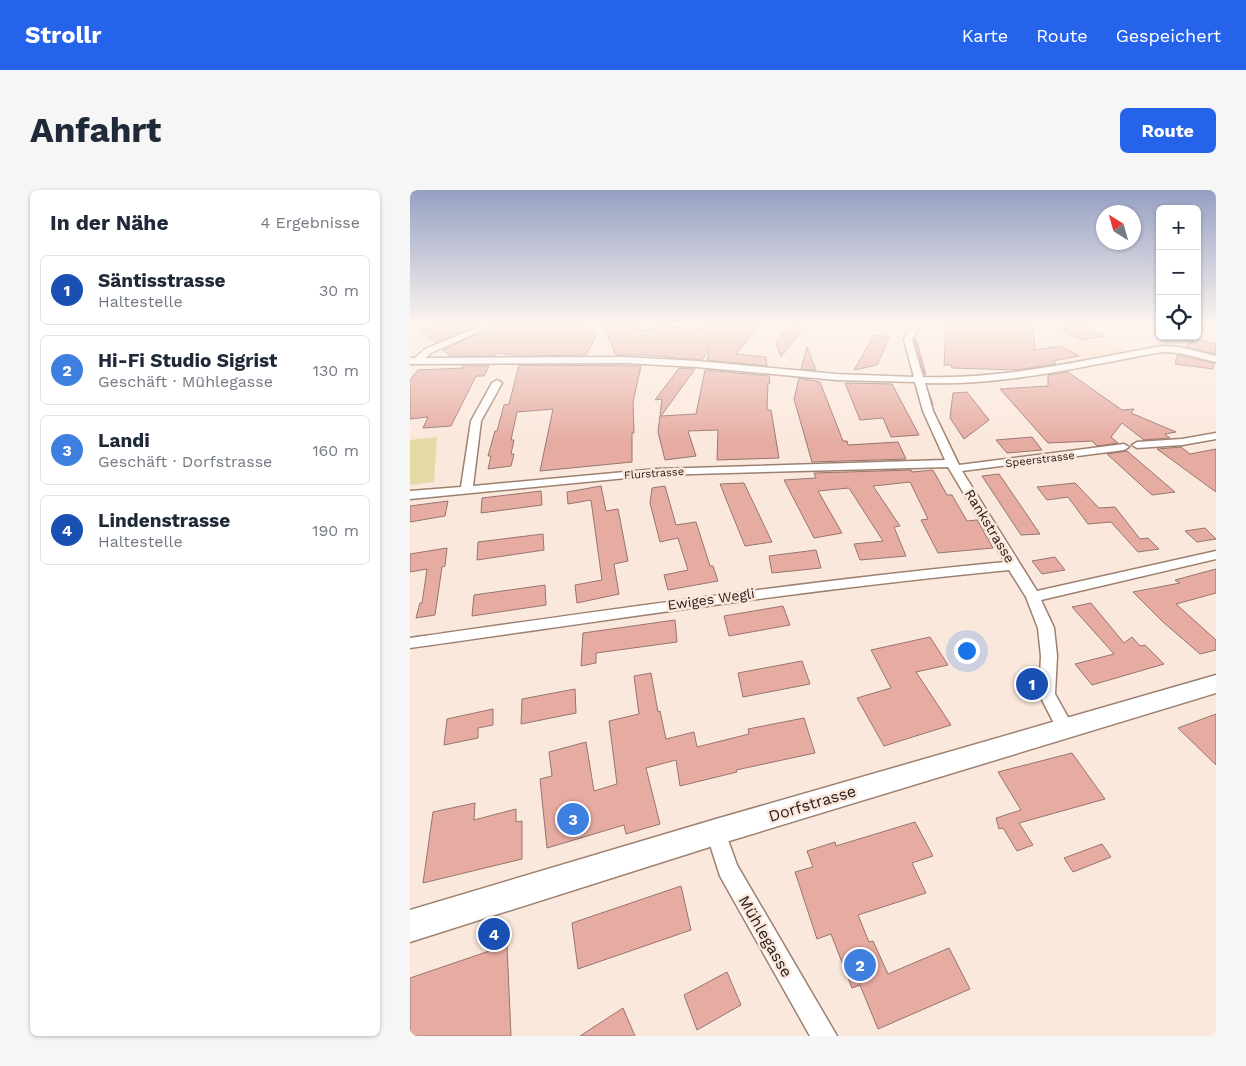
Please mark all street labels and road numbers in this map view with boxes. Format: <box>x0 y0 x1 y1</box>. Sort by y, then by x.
street label: Speerstrasse <box>1005 449 1075 470</box>
street label: Flurstrasse <box>624 465 684 482</box>
street label: Rankstrasse <box>962 486 1018 566</box>
street label: Ewiges Wegli <box>666 585 756 613</box>
street label: Dorfstrasse <box>766 781 858 826</box>
street label: Mühlegasse <box>735 892 797 980</box>

